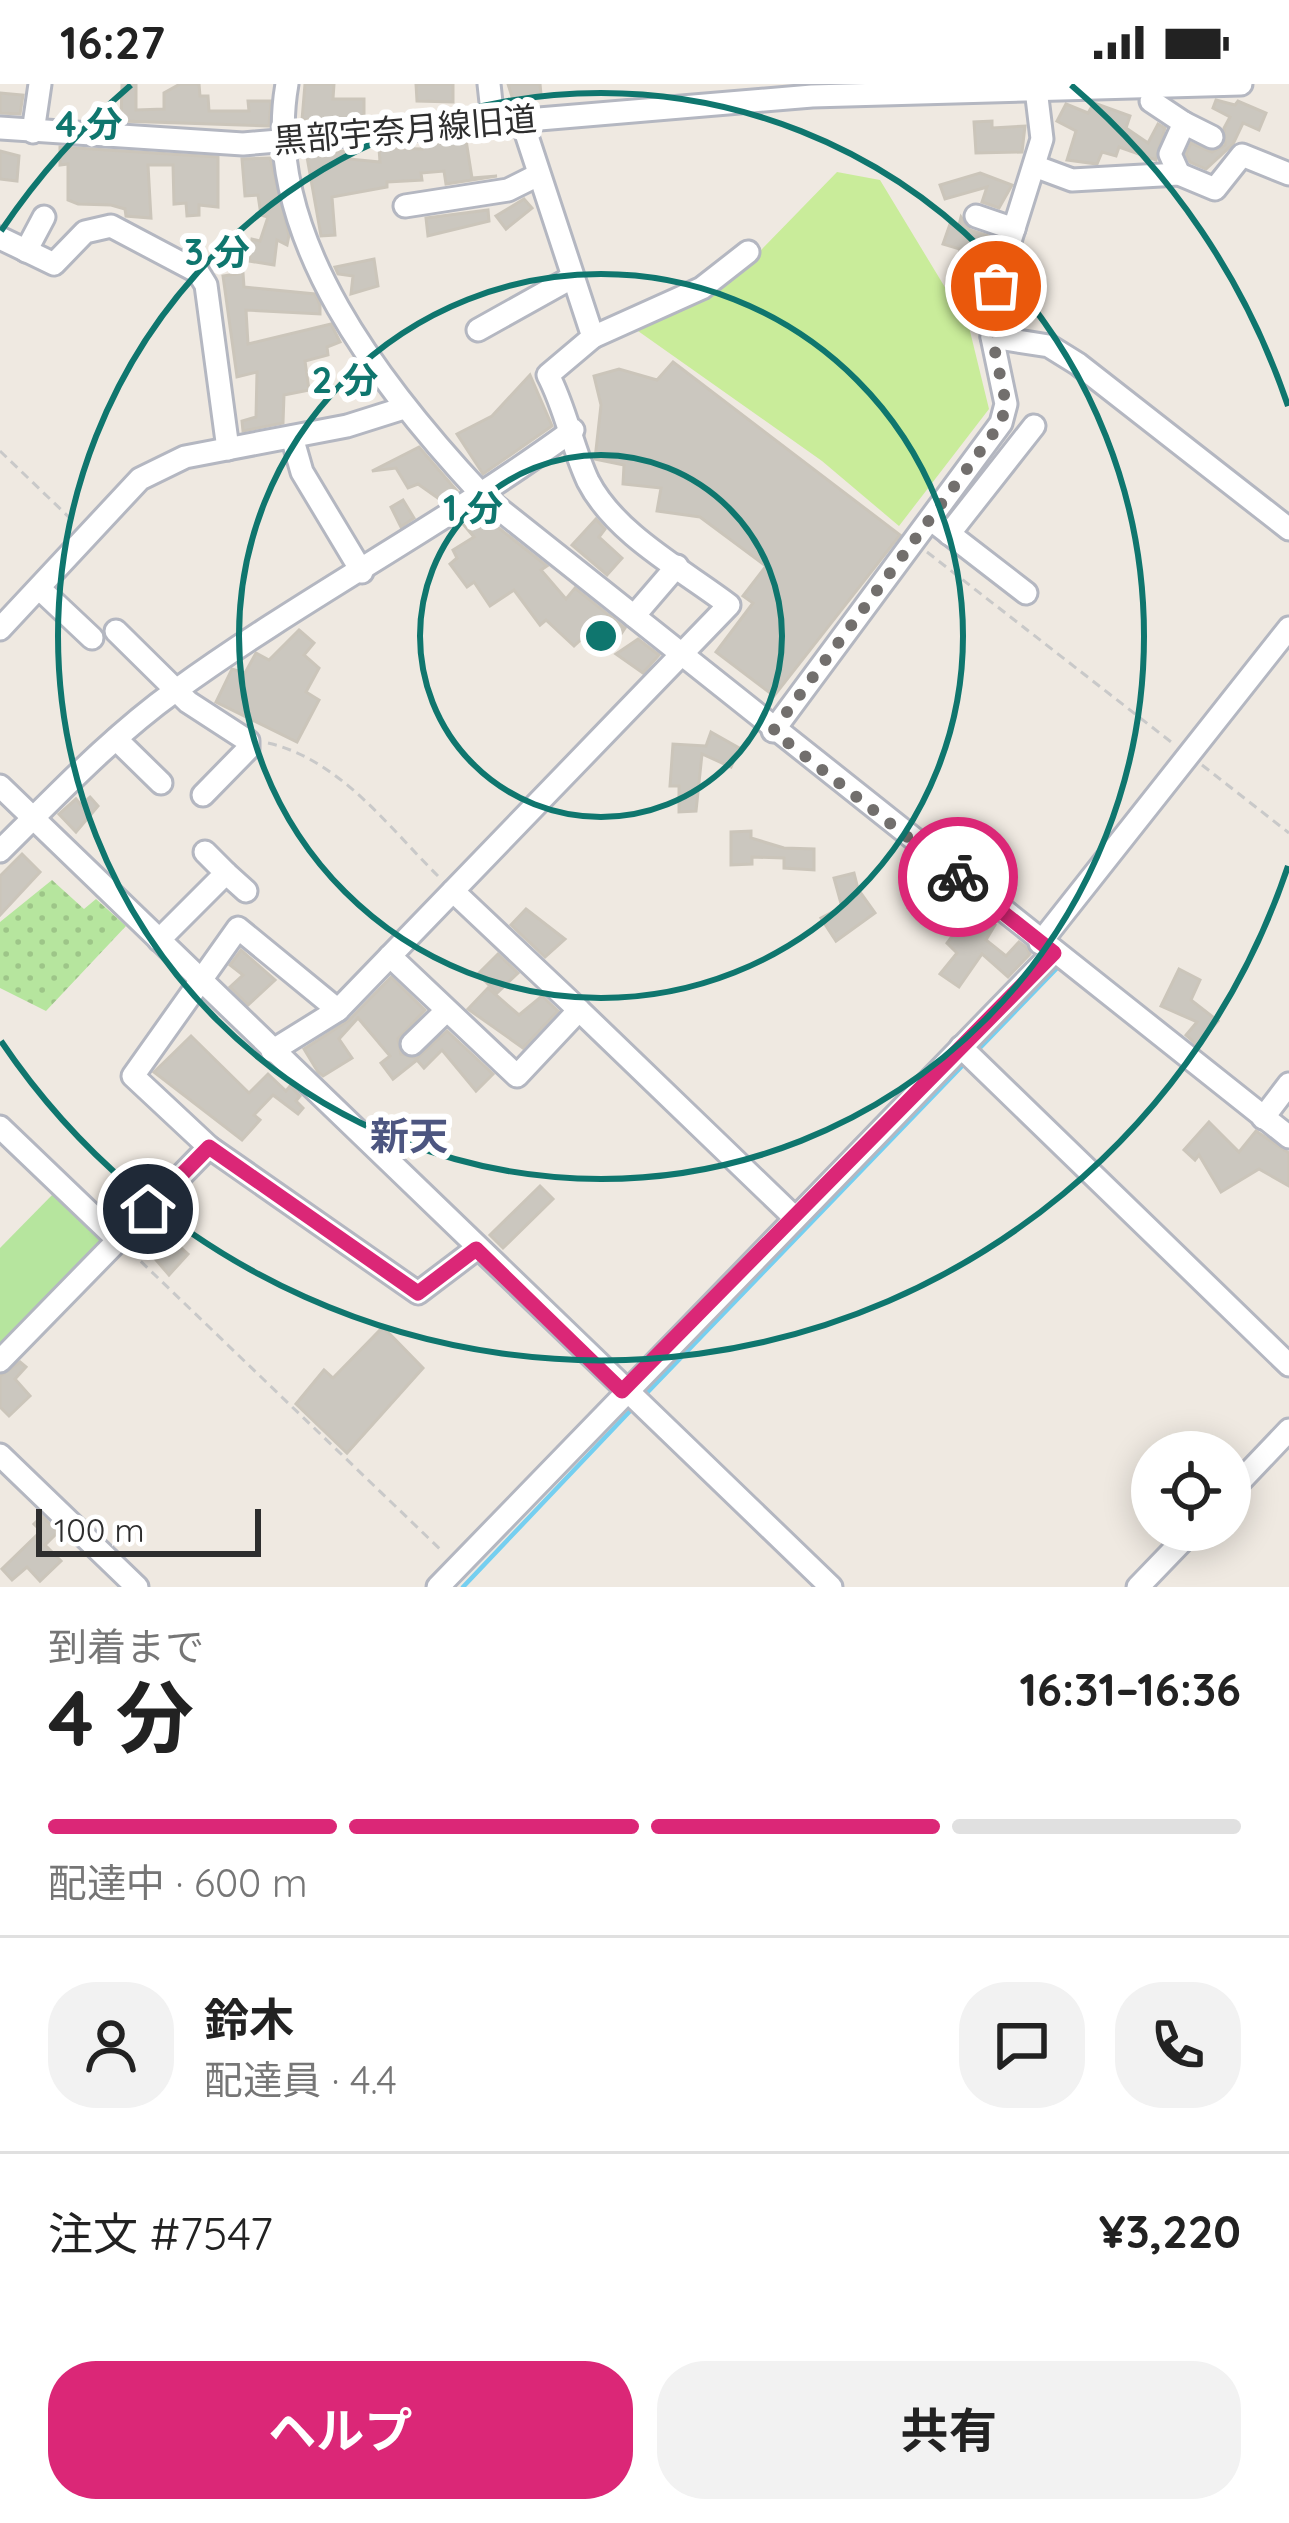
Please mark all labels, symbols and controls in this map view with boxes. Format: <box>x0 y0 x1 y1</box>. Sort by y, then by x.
text: 16:27 <box>60 14 165 70</box>
street label: 黒部宇奈月線旧道 <box>272 97 538 161</box>
text: 4 分 <box>55 101 123 146</box>
text: 3 分 <box>184 229 250 274</box>
pin <box>945 235 1047 337</box>
icon: bag <box>963 253 1029 319</box>
text: 2 分 <box>312 357 378 402</box>
text: 1 分 <box>443 485 503 530</box>
centre of rings <box>580 615 622 657</box>
courier <box>898 817 1018 937</box>
icon: bike <box>925 844 991 910</box>
district label: 新天 <box>370 1111 448 1160</box>
pin <box>97 1158 199 1260</box>
icon: home <box>115 1176 181 1242</box>
map controls <box>1131 1431 1251 1551</box>
button: locate <box>1131 1431 1251 1551</box>
scale bar <box>36 1503 261 1556</box>
text: 100 m <box>54 1509 145 1550</box>
text: 到着まで <box>48 1622 204 1671</box>
text: 16:31–16:36 <box>1020 1661 1241 1717</box>
text: 4 分 <box>48 1668 194 1766</box>
text: 配達中 · 600 m <box>48 1858 308 1907</box>
button: person <box>48 1982 174 2108</box>
button: chat <box>959 1982 1085 2108</box>
button: phone <box>1115 1982 1241 2108</box>
text: 鈴木 <box>204 1991 294 2047</box>
text: 配達員 · 4.4 <box>204 2055 397 2104</box>
text: ¥3,220 <box>1099 2203 1241 2259</box>
text: 注文 #7547 <box>48 2205 273 2261</box>
button: ヘルプ <box>48 2361 633 2499</box>
button: 共有 <box>657 2361 1241 2499</box>

